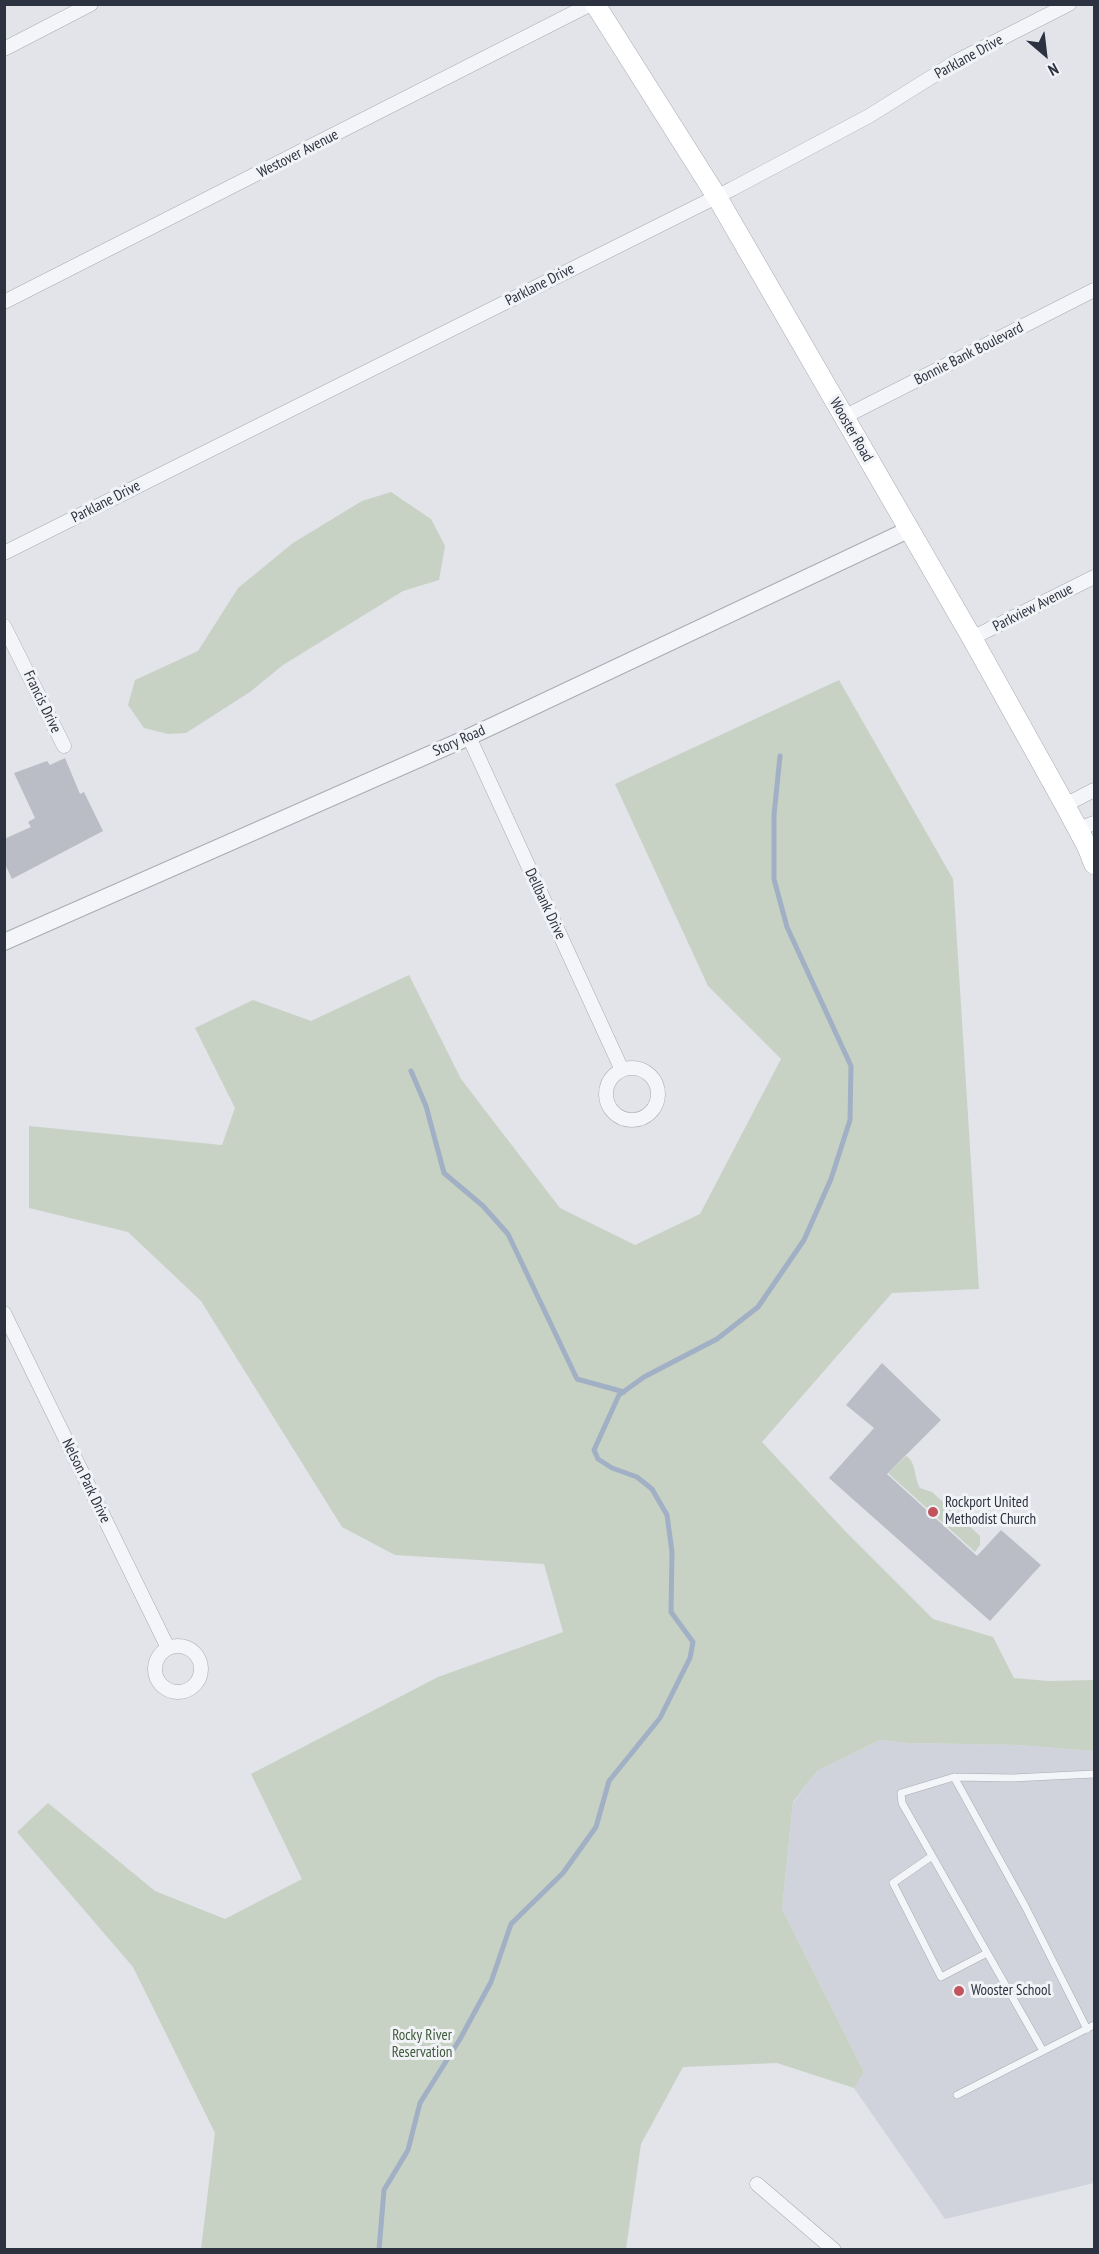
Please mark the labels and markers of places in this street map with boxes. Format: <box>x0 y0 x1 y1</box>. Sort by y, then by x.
place label: Rockport United Methodist Church <box>945 1494 1036 1529</box>
marker: Rockport United Methodist Church <box>926 1505 940 1519</box>
place label: Wooster School <box>971 1982 1051 2000</box>
marker: Wooster School <box>952 1984 966 1998</box>

